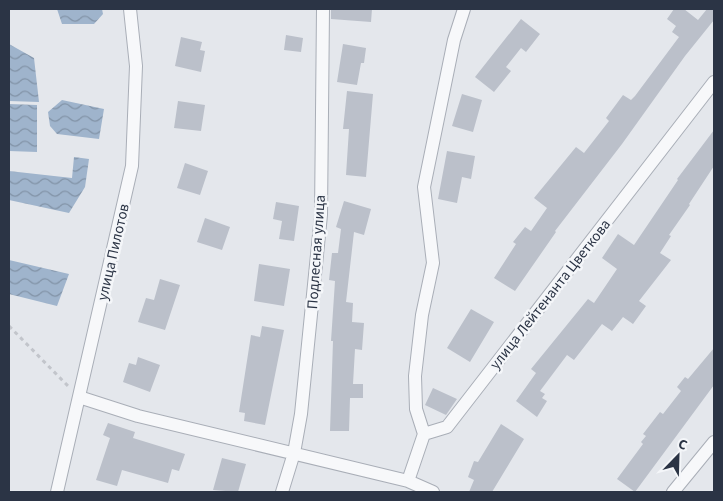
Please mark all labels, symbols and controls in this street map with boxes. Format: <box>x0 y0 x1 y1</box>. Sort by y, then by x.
street label: Подлесная улица <box>302 194 331 310</box>
street label: улица Пилотов <box>92 201 135 303</box>
street label: улица Лейтенанта Цветкова <box>485 215 616 374</box>
north arrow <box>653 431 703 481</box>
text: С <box>675 434 690 456</box>

